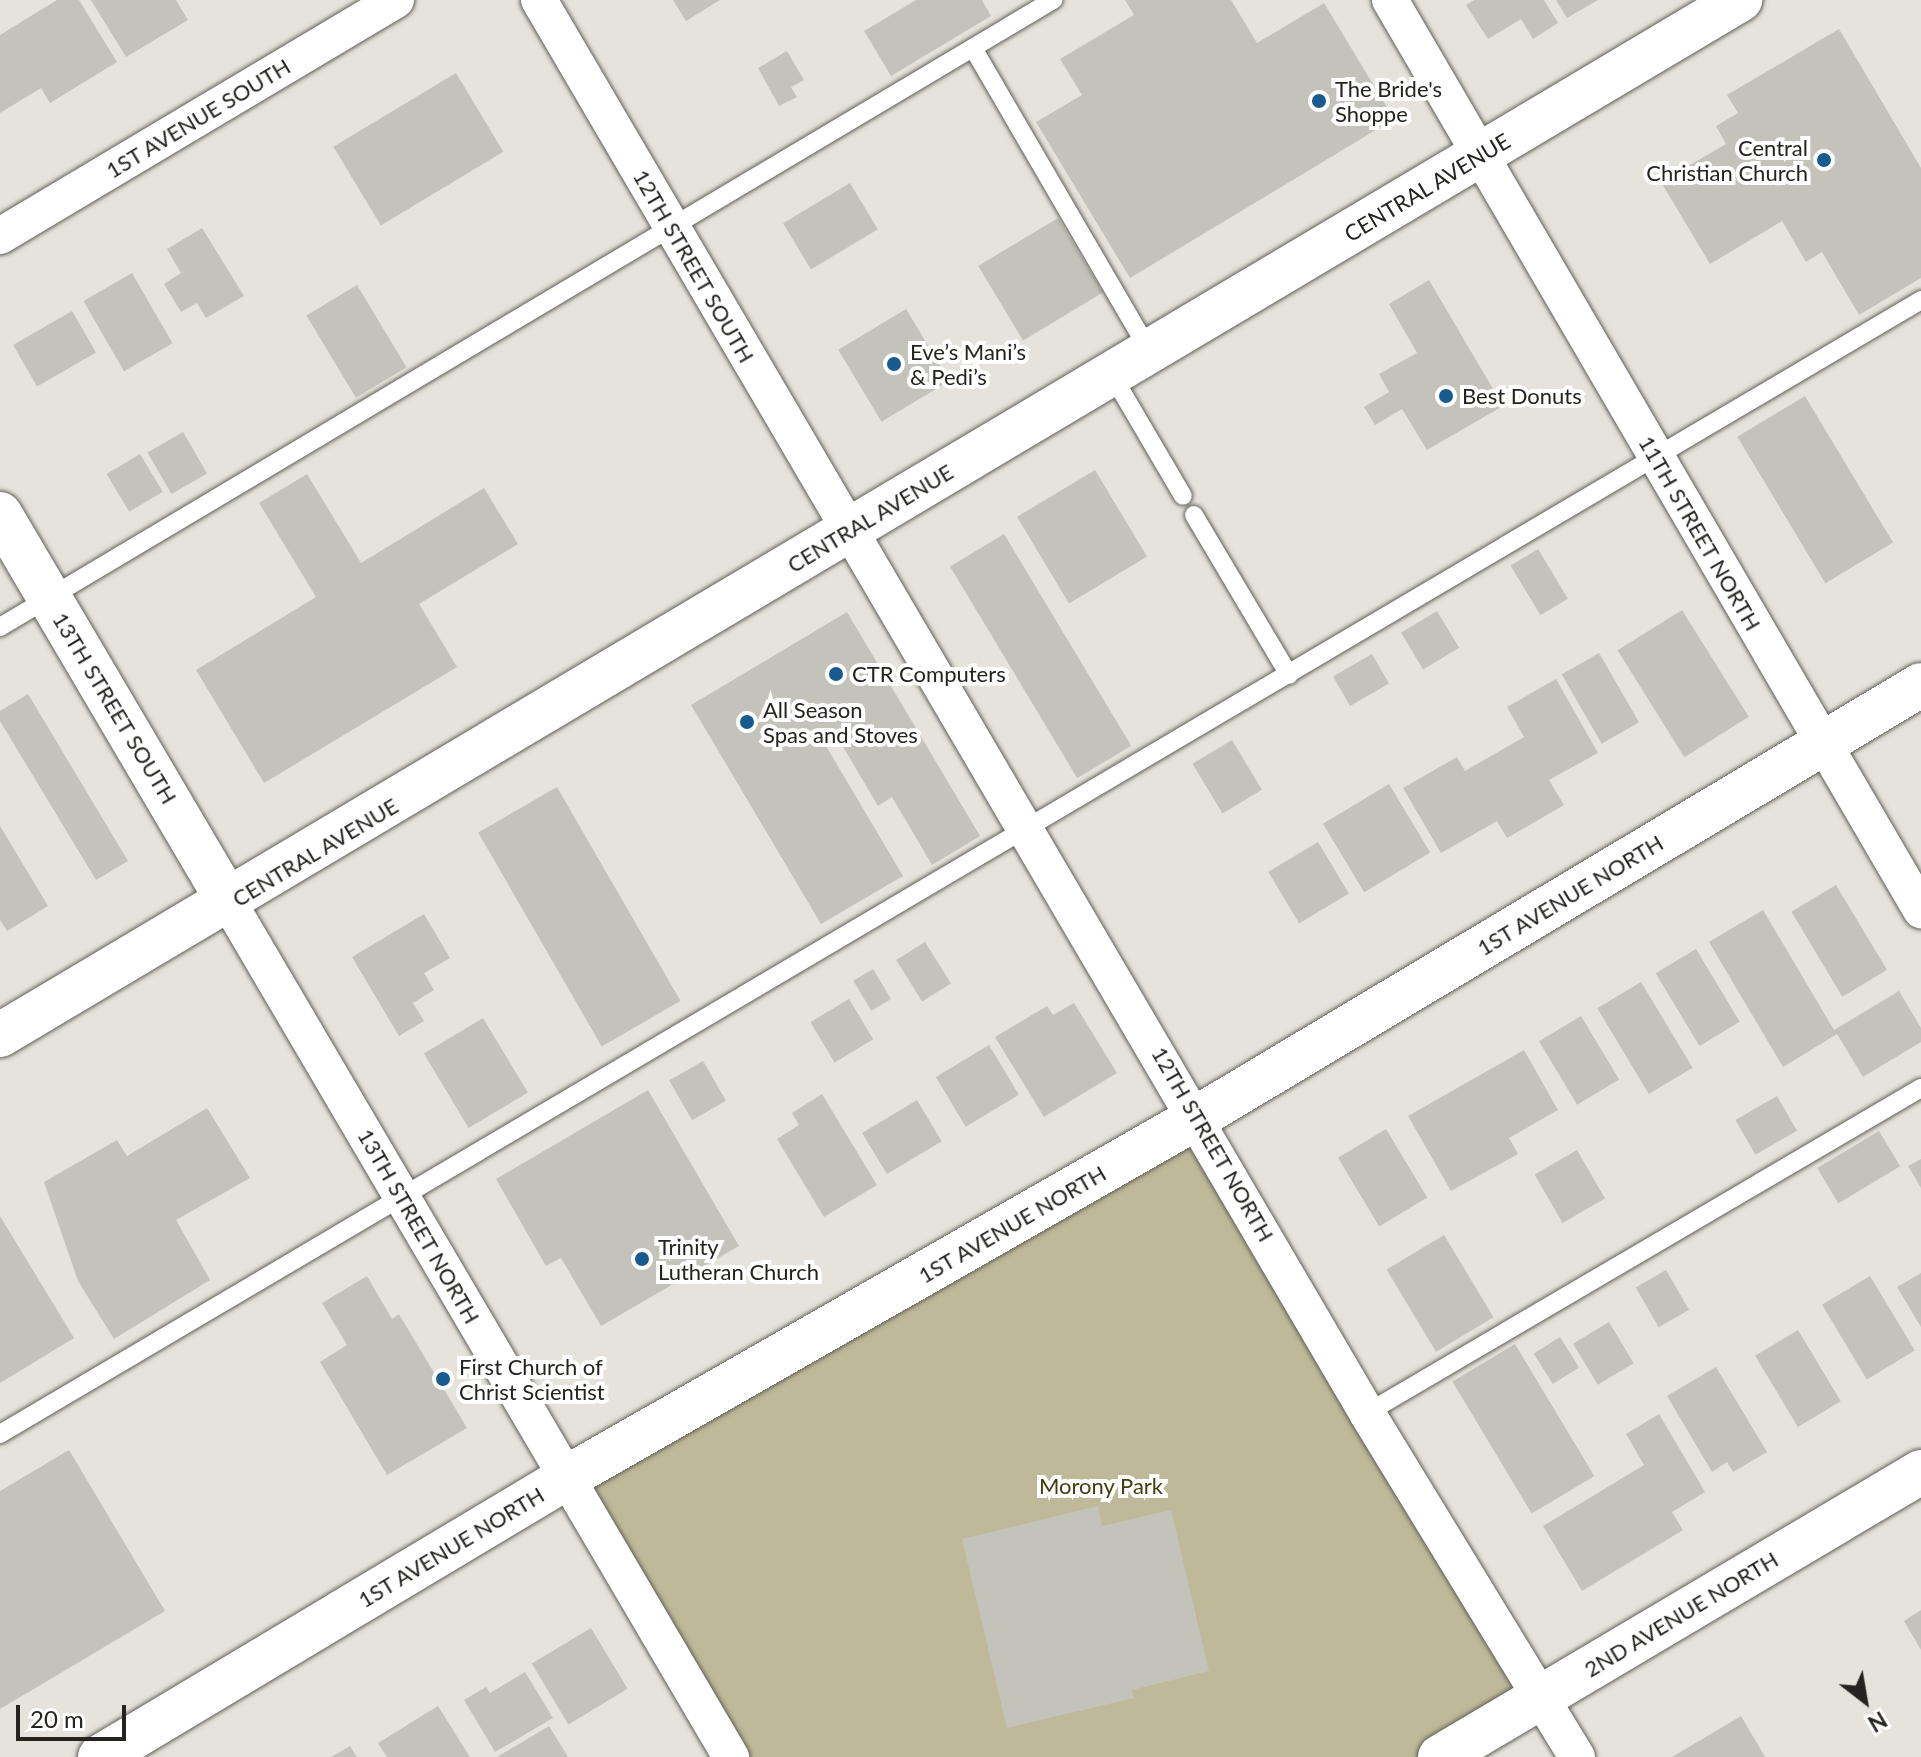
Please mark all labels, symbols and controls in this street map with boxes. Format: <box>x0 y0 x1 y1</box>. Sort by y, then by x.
street label: 1ST AVENUE SOUTH <box>101 52 295 184</box>
place label: The Bride's Shoppe <box>1335 75 1442 126</box>
marker: The Bride's Shoppe <box>1310 92 1328 110</box>
street label: CENTRAL AVENUE <box>1339 127 1515 247</box>
place label: Central Christian Church <box>1646 134 1808 186</box>
marker: Central Christian Church <box>1815 151 1833 169</box>
street label: 12TH STREET SOUTH <box>628 164 760 368</box>
place label: Eve’s Mani’s & Pedi’s <box>910 338 1026 390</box>
marker: Eve’s Mani’s & Pedi’s <box>885 355 903 373</box>
place label: Best Donuts <box>1462 383 1582 409</box>
marker: Best Donuts <box>1437 387 1455 405</box>
street label: 11TH STREET NORTH <box>1633 431 1767 635</box>
street label: CENTRAL AVENUE <box>782 458 958 578</box>
street label: 13TH STREET SOUTH <box>47 607 183 809</box>
place label: CTR Computers <box>852 661 1006 687</box>
marker: CTR Computers <box>827 665 845 683</box>
place label: All Season Spas and Stoves <box>763 696 918 748</box>
marker: All Season Spas and Stoves <box>738 713 756 731</box>
street label: CENTRAL AVENUE <box>227 792 403 912</box>
street label: 1ST AVENUE NORTH <box>1472 829 1668 961</box>
street label: 12TH STREET NORTH <box>1146 1042 1280 1246</box>
street label: 13TH STREET NORTH <box>352 1124 486 1328</box>
street label: 1ST AVENUE NORTH <box>913 1159 1111 1289</box>
place label: Trinity Lutheran Church <box>658 1233 819 1284</box>
marker: Trinity Lutheran Church <box>633 1250 651 1268</box>
place label: First Church of Christ Scientist <box>459 1353 605 1404</box>
marker: First Church of Christ Scientist <box>434 1370 452 1388</box>
park label: Morony Park <box>1039 1473 1163 1499</box>
street label: 1ST AVENUE NORTH <box>353 1481 549 1613</box>
street label: 2ND AVENUE NORTH <box>1579 1546 1783 1682</box>
north arrow <box>1825 1661 1905 1741</box>
scale bar <box>20 1689 130 1739</box>
text: 20 m <box>30 1704 84 1733</box>
text: N <box>1863 1706 1892 1738</box>

